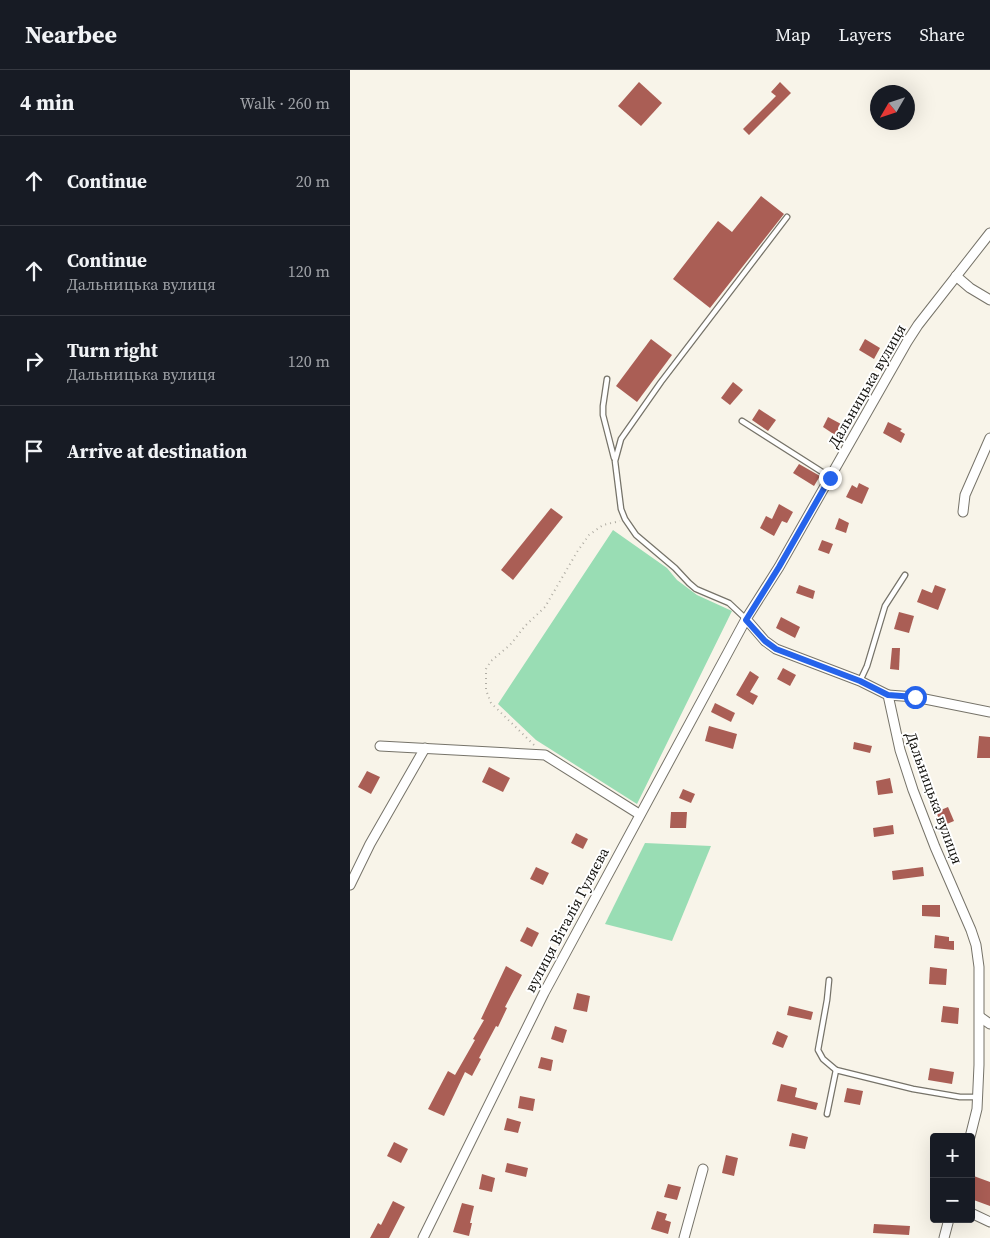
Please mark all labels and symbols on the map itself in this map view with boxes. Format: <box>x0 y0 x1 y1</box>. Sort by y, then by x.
north arrow <box>870 85 915 130</box>
street label: Дальницька вулиця <box>823 320 911 451</box>
route end <box>819 467 842 490</box>
route start <box>904 686 927 709</box>
street label: Дальницька вулиця <box>901 729 968 867</box>
street label: вулиця Віталія Гуляєва <box>519 843 614 996</box>

